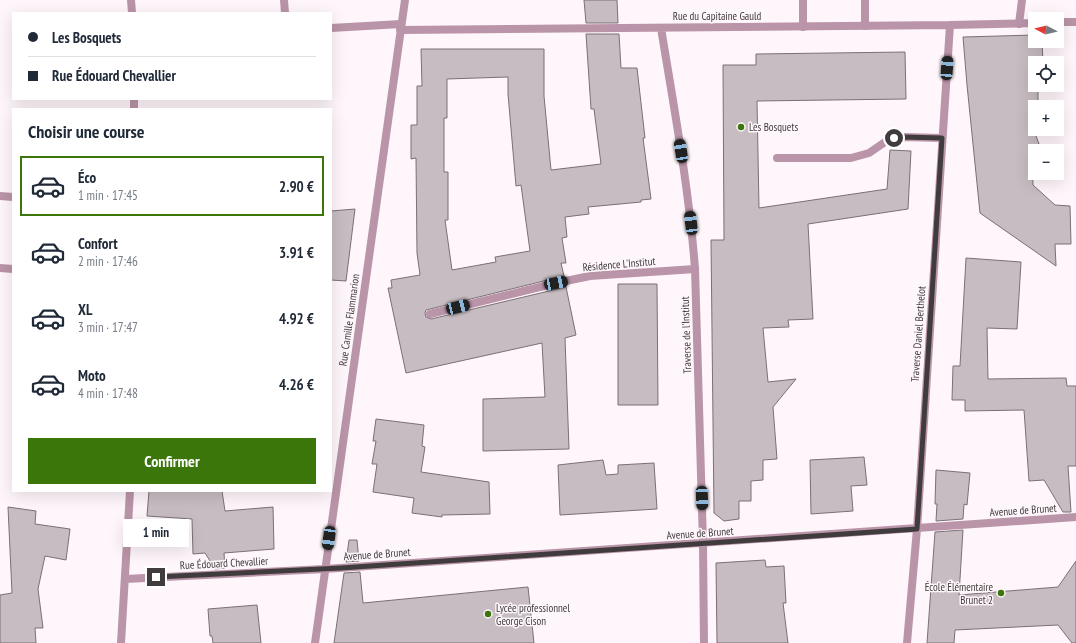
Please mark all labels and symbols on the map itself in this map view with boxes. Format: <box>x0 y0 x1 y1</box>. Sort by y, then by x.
street label: Rue du Capitaine Gauld <box>673 9 762 23</box>
north arrow <box>1028 12 1064 48</box>
car <box>940 56 954 80</box>
place label: Les Bosquets <box>749 120 798 134</box>
marker: Les Bosquets <box>736 122 746 132</box>
route start <box>885 129 903 147</box>
car <box>673 138 689 164</box>
car <box>684 210 698 236</box>
street label: Résidence L'Institut <box>582 254 656 274</box>
street label: Rue Camille Flammarion <box>336 273 362 367</box>
car <box>543 275 569 291</box>
street label: Traverse Daniel Berthelot <box>908 285 928 383</box>
street label: Traverse de l'Institut <box>678 296 694 374</box>
car <box>445 298 471 316</box>
car <box>696 486 708 510</box>
street label: Avenue de Brunet <box>989 501 1057 519</box>
callout: 1 min <box>123 519 189 547</box>
street label: Avenue de Brunet <box>666 524 734 542</box>
car <box>321 525 337 551</box>
street label: Avenue de Brunet <box>343 545 411 563</box>
street label: Rue Édouard Chevallier <box>179 554 269 572</box>
route end <box>147 568 165 586</box>
place label: École Élémentaire Brunet 2 <box>925 580 993 607</box>
marker: École Élémentaire Brunet 2 <box>996 588 1006 598</box>
place label: Lycée professionnel George Cison <box>496 601 570 628</box>
marker: Lycée professionnel George Cison <box>483 609 493 619</box>

